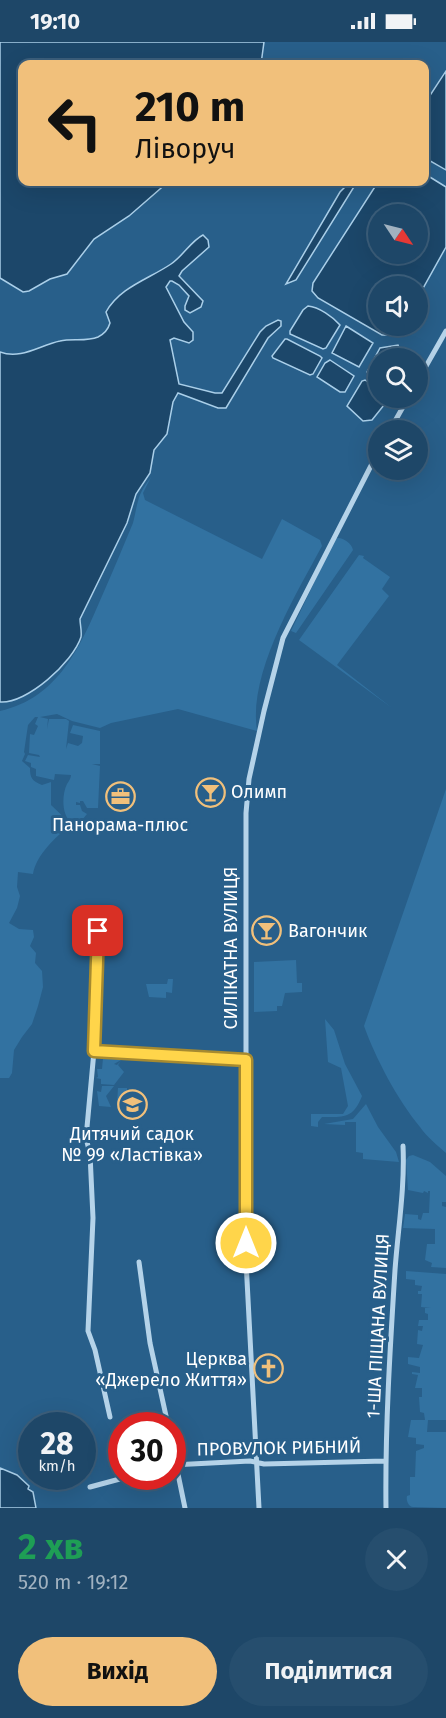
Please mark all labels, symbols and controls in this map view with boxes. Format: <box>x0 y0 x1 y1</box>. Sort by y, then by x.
text: 19:10 <box>30 8 80 35</box>
text: 210 m <box>135 82 245 132</box>
icon: left <box>36 84 114 162</box>
text: Ліворуч <box>135 133 235 165</box>
north arrow <box>368 204 428 264</box>
map controls <box>368 204 428 480</box>
button: sound <box>368 276 428 336</box>
button: search <box>368 348 428 408</box>
button: layers <box>368 420 428 480</box>
bar icon: Олимп <box>194 776 226 808</box>
office icon: Панорама-плюс <box>104 780 136 812</box>
place label: Олимп <box>231 781 287 803</box>
place label: Панорама-плюс <box>52 814 188 836</box>
street label: СИЛІКАТНА ВУЛИЦЯ <box>220 866 242 1030</box>
pin <box>72 905 123 956</box>
icon: arrive <box>81 914 114 947</box>
bar icon: Вагончик <box>251 915 283 947</box>
place label: Вагончик <box>288 920 368 942</box>
school or university icon: Дитячий садок № 99 «Ластівка» <box>116 1089 148 1121</box>
place label: Дитячий садок № 99 «Ластівка» <box>61 1123 203 1166</box>
position arrow <box>214 1211 278 1275</box>
street label: 1-ША ПІЩАНА ВУЛИЦЯ <box>362 1233 394 1419</box>
place label: Церква «Джерело Життя» <box>95 1348 247 1391</box>
church icon: Церква «Джерело Життя» <box>252 1353 284 1385</box>
speed limit sign: 30 <box>108 1412 186 1490</box>
text: 28 <box>41 1426 73 1462</box>
street label: ПРОВУЛОК РИБНИЙ <box>197 1436 361 1460</box>
text: km/h <box>38 1457 76 1475</box>
text: 2 хв <box>18 1525 84 1569</box>
button: close <box>365 1528 428 1591</box>
text: 520 m · 19:12 <box>18 1570 128 1594</box>
button: Вихід <box>18 1637 217 1706</box>
button: Поділитися <box>229 1637 428 1706</box>

